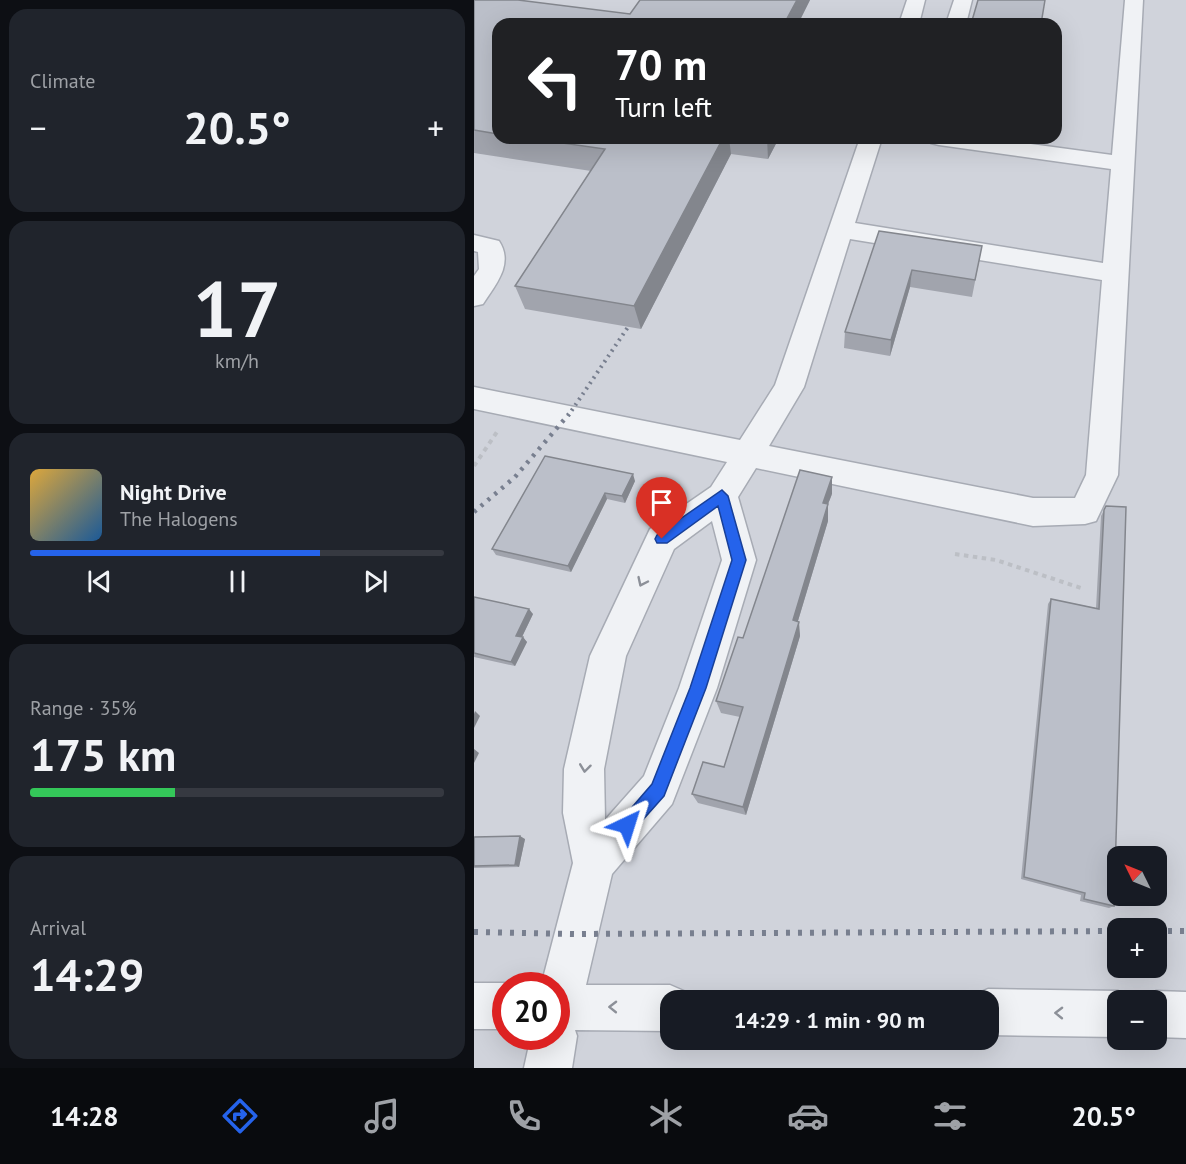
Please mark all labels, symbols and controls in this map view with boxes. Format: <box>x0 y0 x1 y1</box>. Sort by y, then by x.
text: 70 m <box>615 37 707 92</box>
icon: left <box>516 42 594 120</box>
text: Climate <box>30 68 96 94</box>
text: Turn left <box>615 90 712 124</box>
text: 20.5° <box>183 98 291 156</box>
text: − <box>30 106 47 149</box>
text: + <box>427 106 444 149</box>
text: 17 <box>193 258 281 359</box>
text: km/h <box>215 348 259 374</box>
pin <box>636 477 687 539</box>
text: Night Drive <box>120 478 227 506</box>
icon: arrive <box>645 486 678 519</box>
text: The Halogens <box>120 506 238 532</box>
icon: previous <box>83 565 116 598</box>
icon: pause <box>221 565 254 598</box>
icon: next <box>359 565 392 598</box>
one-way arrow <box>638 576 650 587</box>
text: Range · 35% <box>30 695 137 721</box>
text: 175 km <box>30 725 176 783</box>
one-way arrow <box>580 763 592 772</box>
position arrow <box>595 793 659 857</box>
north arrow <box>1107 846 1167 906</box>
map controls <box>1107 846 1167 1050</box>
text: Arrival <box>30 915 86 941</box>
button: + <box>1107 918 1167 978</box>
text: 14:29 <box>30 945 144 1003</box>
speed limit sign: 20 <box>492 972 570 1050</box>
button: − <box>1107 990 1167 1050</box>
one-way arrow <box>609 1001 618 1014</box>
text: 14:29 · 1 min · 90 m <box>734 1006 925 1034</box>
one-way arrow <box>1055 1007 1064 1019</box>
icon: directions <box>219 1095 261 1137</box>
icon: music <box>361 1095 403 1137</box>
icon: phone <box>503 1095 545 1137</box>
icon: climate <box>645 1095 687 1137</box>
icon: car <box>787 1095 829 1137</box>
icon: filters <box>929 1095 971 1137</box>
text: 14:28 <box>50 1099 119 1133</box>
text: 20.5° <box>1072 1099 1136 1133</box>

